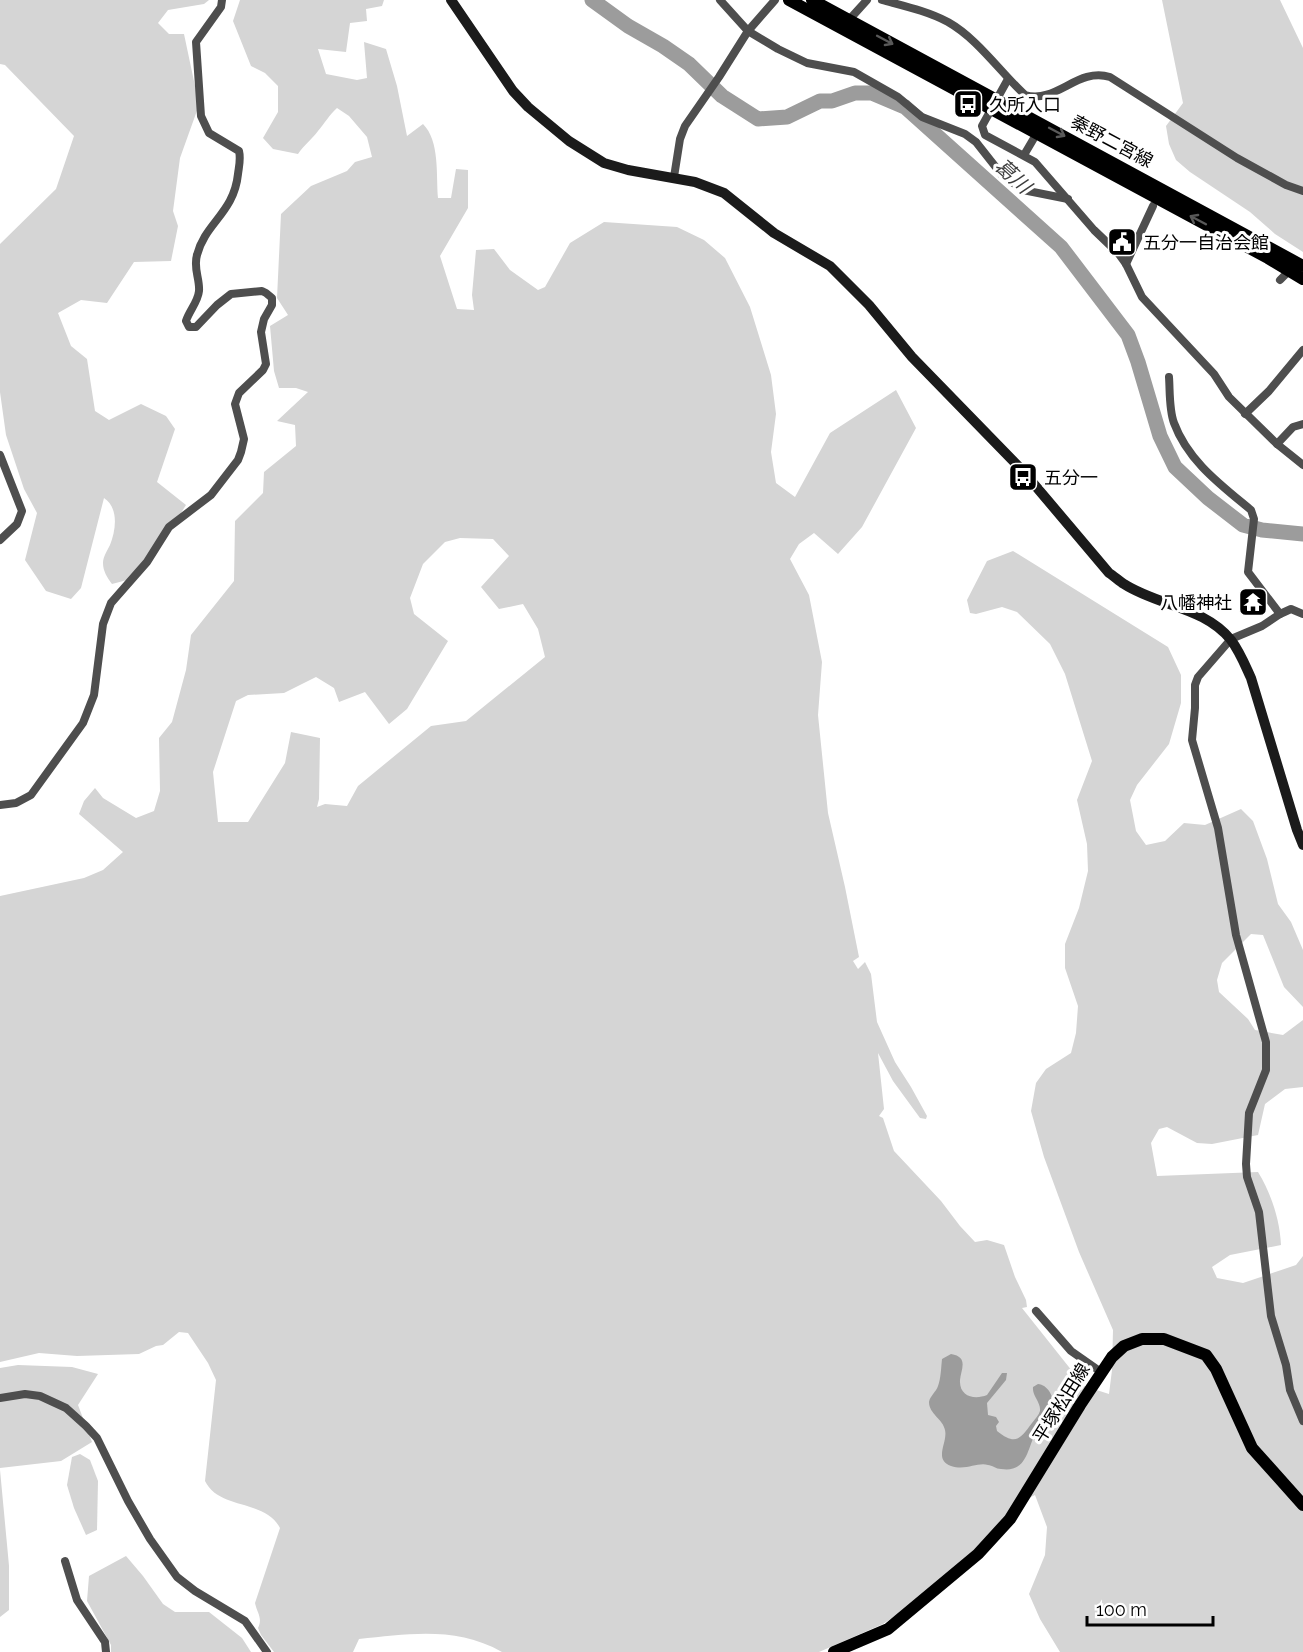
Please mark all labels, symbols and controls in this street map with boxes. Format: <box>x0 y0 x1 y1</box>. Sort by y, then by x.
one-way arrow <box>876 34 893 46</box>
bus stop icon: 久所入口 <box>952 88 984 120</box>
place label: 久所入口 <box>989 94 1061 115</box>
street label: 秦野二宮線 <box>1067 111 1157 171</box>
one-way arrow <box>1048 126 1065 138</box>
water label: 葛川 <box>990 154 1037 200</box>
one-way arrow <box>1189 214 1207 225</box>
public building icon: 五分一自治会館 <box>1106 226 1138 258</box>
place label: 五分一自治会館 <box>1143 232 1269 253</box>
bus stop icon: 五分一 <box>1007 461 1039 493</box>
place label: 五分一 <box>1044 467 1098 488</box>
temple icon: 八幡神社 <box>1237 586 1269 618</box>
place label: 八幡神社 <box>1160 592 1232 613</box>
street label: 平塚松田線 <box>1028 1359 1094 1447</box>
scale bar <box>1087 1589 1213 1627</box>
text: 100 m <box>1096 1599 1147 1620</box>

